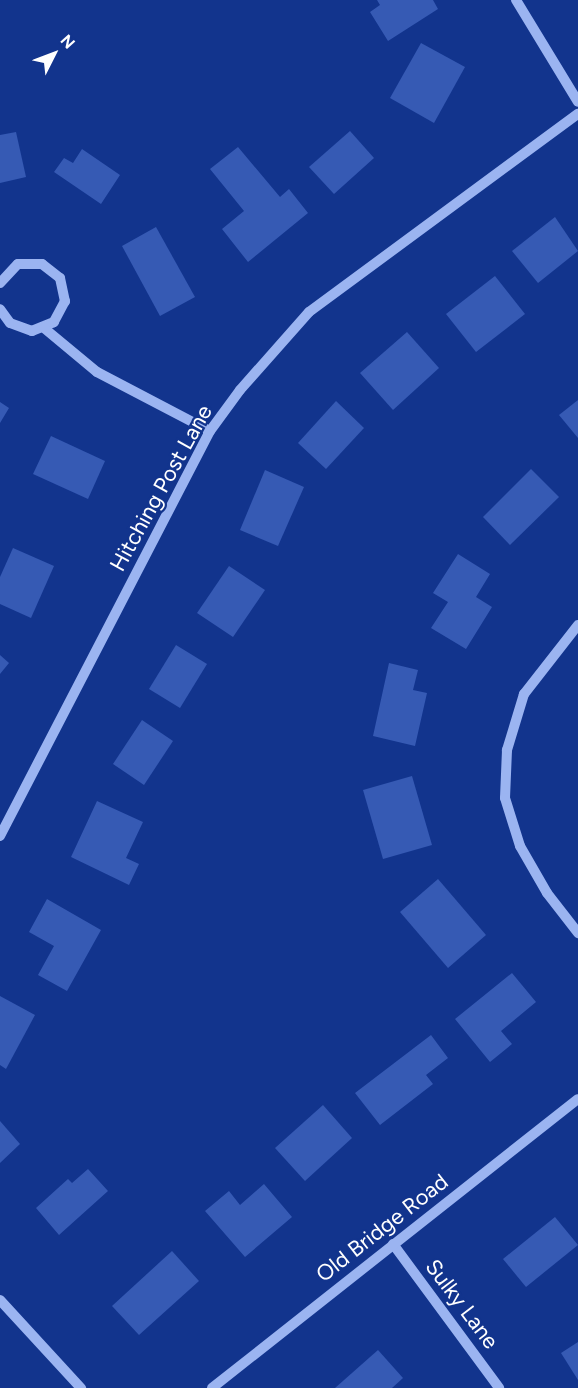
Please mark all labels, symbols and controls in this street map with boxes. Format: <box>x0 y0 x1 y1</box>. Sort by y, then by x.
north arrow <box>24 24 84 84</box>
text: N <box>57 31 79 53</box>
street label: Hitching Post Lane <box>104 400 218 576</box>
street label: Old Bridge Road <box>311 1168 453 1288</box>
street label: Sulky Lane <box>420 1254 504 1354</box>

